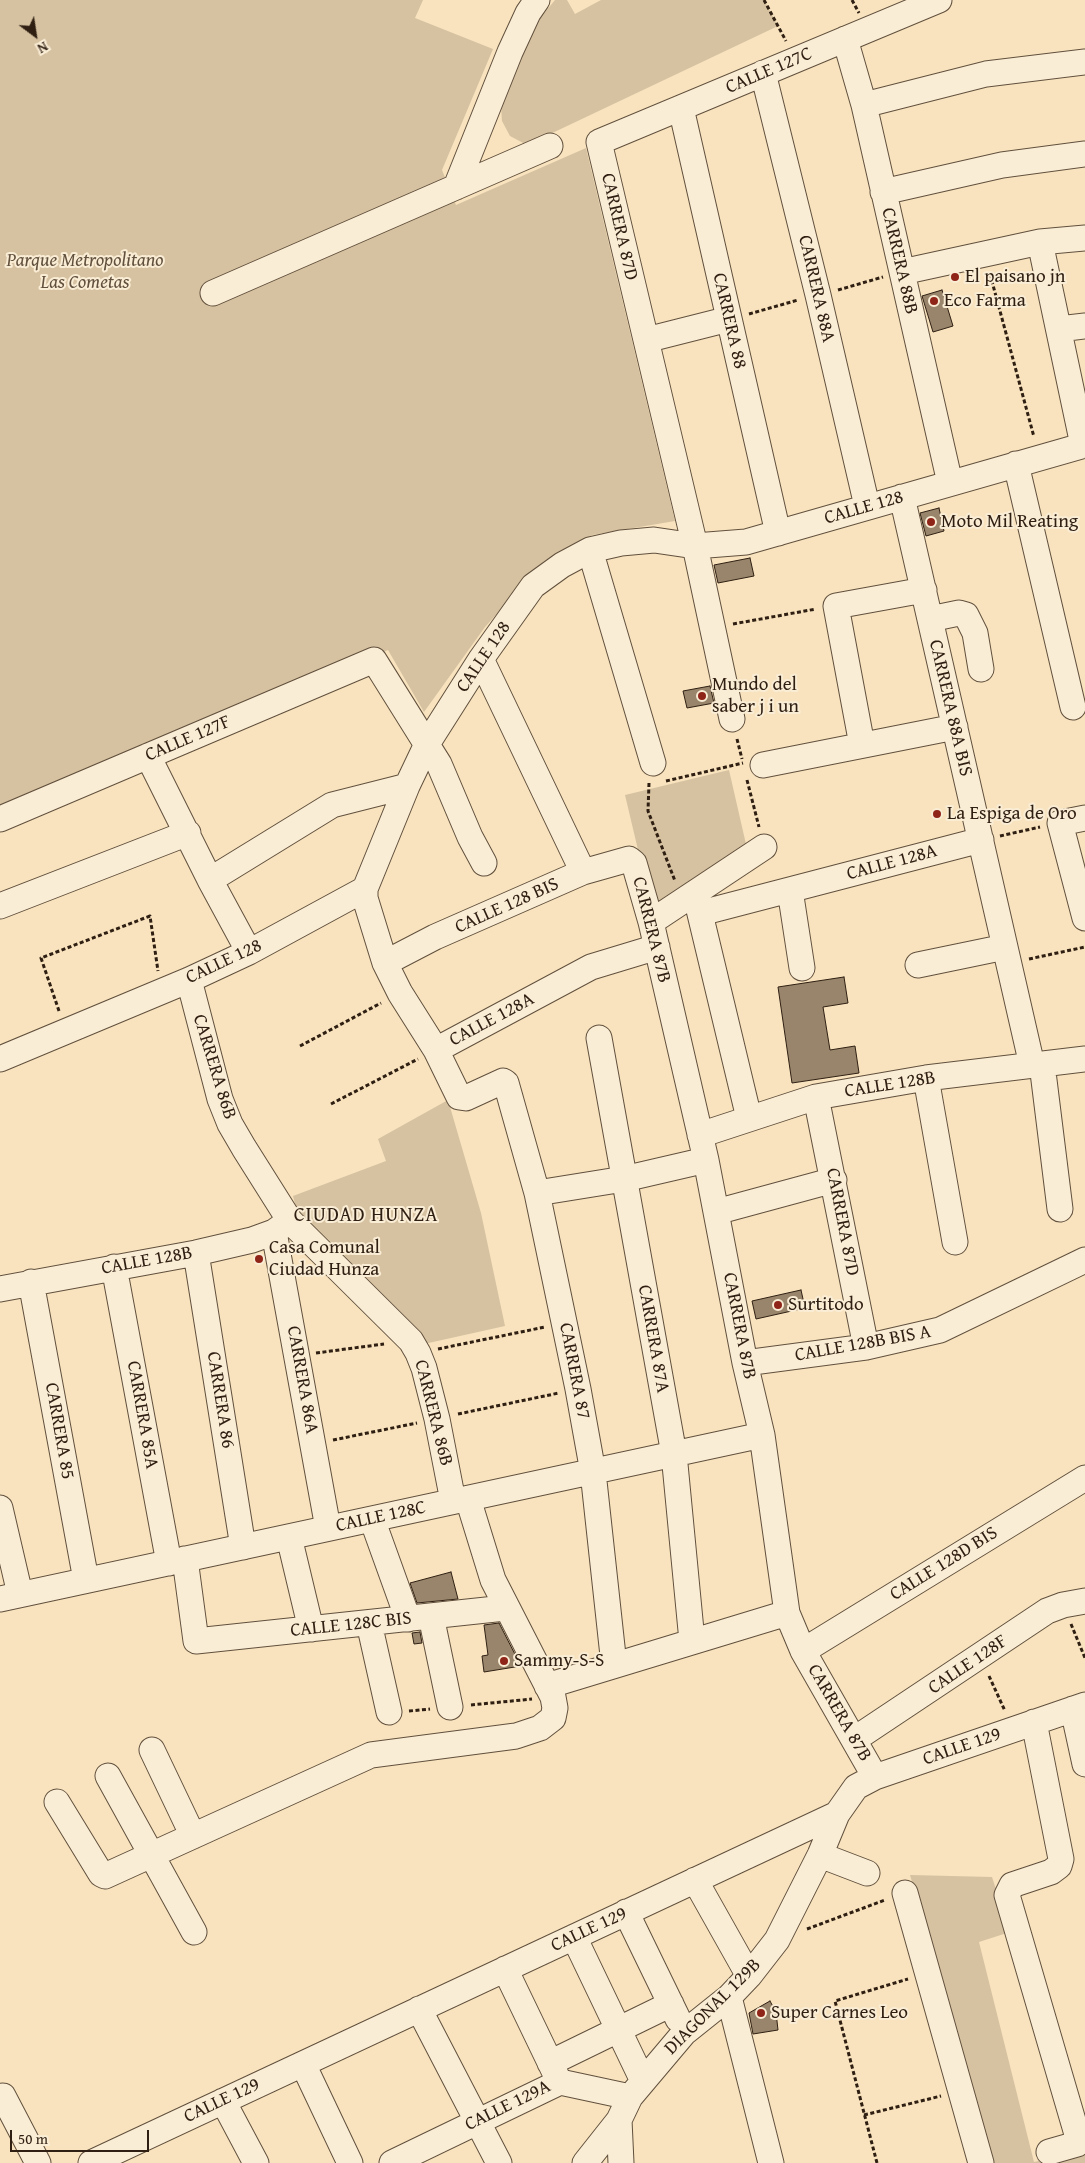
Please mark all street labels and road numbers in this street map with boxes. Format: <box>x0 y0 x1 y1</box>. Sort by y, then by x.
street label: CALLE 127C <box>722 43 816 99</box>
street label: CARRERA 87D <box>596 171 642 283</box>
street label: CARRERA 88B <box>876 206 922 316</box>
street label: CARRERA 88A <box>793 233 839 345</box>
street label: CARRERA 88 <box>707 271 751 371</box>
street label: CALLE 128 <box>822 486 906 530</box>
street label: CALLE 128 <box>452 617 516 697</box>
street label: CARRERA 88A BIS <box>923 638 977 778</box>
street label: CALLE 127F <box>142 711 234 767</box>
street label: CALLE 128A <box>844 840 940 886</box>
street label: CALLE 128 BIS <box>452 873 562 939</box>
street label: CARRERA 87B <box>627 875 675 985</box>
street label: CALLE 128 <box>182 935 266 989</box>
street label: CALLE 128A <box>446 988 538 1052</box>
street label: CARRERA 86B <box>187 1012 241 1122</box>
street label: CALLE 128B <box>843 1067 937 1103</box>
street label: CARRERA 87D <box>820 1166 864 1278</box>
street label: CALLE 128B <box>100 1242 194 1280</box>
street label: CARRERA 87B <box>717 1271 761 1381</box>
street label: CARRERA 87A <box>632 1283 674 1395</box>
street label: CARRERA 87 <box>553 1321 595 1421</box>
street label: CALLE 128B BIS A <box>793 1321 933 1367</box>
street label: CARRERA 86A <box>281 1324 323 1436</box>
street label: CARRERA 86 <box>201 1350 239 1450</box>
street label: CARRERA 86B <box>409 1358 457 1468</box>
street label: CARRERA 85A <box>121 1359 163 1471</box>
street label: CARRERA 85 <box>39 1381 79 1481</box>
street label: CALLE 128C <box>334 1496 428 1538</box>
street label: CALLE 128D BIS <box>886 1522 1002 1606</box>
street label: CALLE 128C BIS <box>289 1607 413 1643</box>
street label: CALLE 128F <box>924 1630 1012 1700</box>
street label: CARRERA 87B <box>802 1660 876 1766</box>
street label: CALLE 129 <box>920 1723 1004 1771</box>
street label: CALLE 129 <box>547 1903 631 1957</box>
street label: DIAGONAL 129B <box>660 1954 766 2060</box>
street label: CALLE 129 <box>180 2074 264 2128</box>
street label: CALLE 129A <box>461 2075 555 2137</box>

